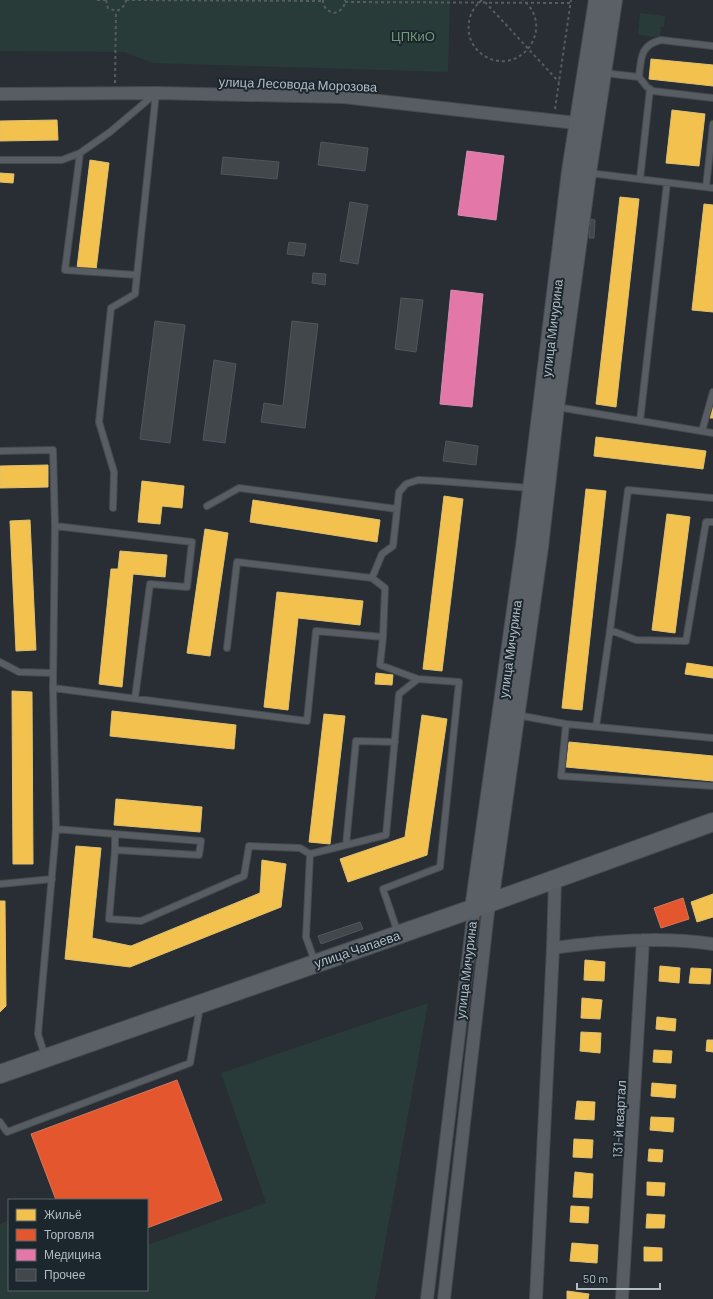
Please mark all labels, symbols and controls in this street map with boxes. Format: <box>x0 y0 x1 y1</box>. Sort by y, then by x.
park label: ЦПКиО <box>391 28 435 44</box>
street label: улица Лесовода Морозова <box>218 73 378 95</box>
street label: улица Мичурина <box>538 277 566 378</box>
street label: улица Мичурина <box>495 598 525 699</box>
street label: улица Мичурина <box>452 919 480 1020</box>
street label: улица Чапаева <box>312 927 403 971</box>
street label: 131-й квартал <box>609 1080 629 1158</box>
legend <box>8 1199 148 1291</box>
text: Жильё <box>44 1207 82 1221</box>
text: Торговля <box>44 1227 94 1242</box>
text: Медицина <box>44 1247 101 1262</box>
scale bar <box>577 1265 660 1291</box>
text: Прочее <box>44 1267 86 1282</box>
text: 50 m <box>583 1271 608 1285</box>

